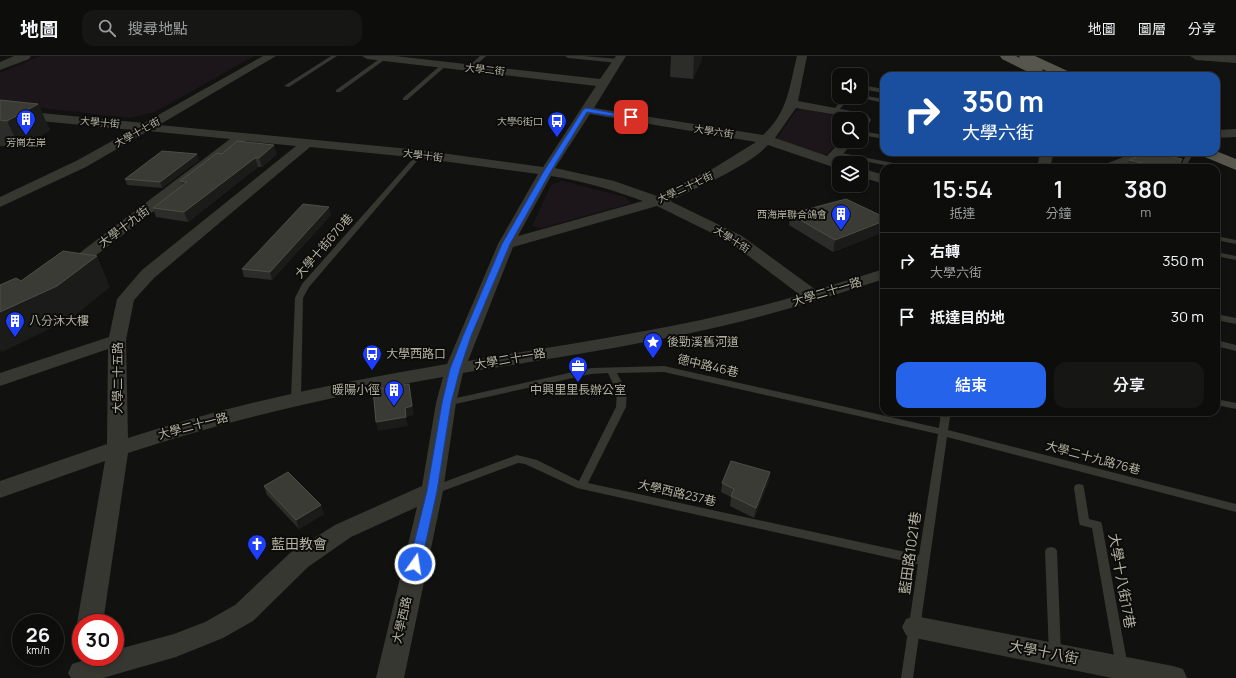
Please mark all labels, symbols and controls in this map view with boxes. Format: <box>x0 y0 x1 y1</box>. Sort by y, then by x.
search box <box>82 10 362 46</box>
text: 地圖 <box>20 16 58 42</box>
icon: search <box>96 17 118 39</box>
text: 搜尋地點 <box>128 18 188 39</box>
text: 地圖 <box>1088 19 1116 38</box>
text: 圖層 <box>1138 19 1166 38</box>
text: 分享 <box>1188 19 1216 38</box>
street label: 大學二街 <box>464 60 506 78</box>
map controls <box>832 68 868 192</box>
button: sound <box>832 68 868 104</box>
text: 350 m <box>962 82 1044 120</box>
icon: right <box>896 88 948 140</box>
pin <box>614 100 648 134</box>
icon: arrive <box>620 106 642 128</box>
building icon: 芳崗左岸 <box>15 108 37 136</box>
bus stop icon: 大學6街口 <box>546 110 568 138</box>
button: search <box>832 112 868 148</box>
street label: 大學十街 <box>79 113 121 131</box>
street label: 大學十七街 <box>112 114 162 150</box>
place label: 大學6街口 <box>497 114 543 128</box>
text: 大學六街 <box>962 120 1034 144</box>
street label: 大學六街 <box>693 121 735 141</box>
place label: 芳崗左岸 <box>6 135 46 149</box>
street label: 大學十街 <box>402 146 444 164</box>
button: layers <box>832 156 868 192</box>
street label: 大學二十七街 <box>655 168 715 206</box>
text: 15:54 <box>932 172 993 205</box>
text: 1 <box>1053 172 1064 205</box>
text: 380 <box>1124 172 1168 205</box>
street label: 大學十九街 <box>95 202 153 251</box>
building icon: 西海岸聯合鴿會 <box>830 203 852 231</box>
text: m <box>1140 203 1151 221</box>
text: 抵達 <box>950 204 976 222</box>
text: 分鐘 <box>1045 204 1071 222</box>
place label: 西海岸聯合鴿會 <box>757 207 827 221</box>
street label: 大學十街670巷 <box>291 210 357 282</box>
street label: 大學十街 <box>711 222 753 256</box>
text: 右轉 <box>930 241 960 262</box>
icon: right <box>896 250 918 272</box>
text: 350 m <box>1162 250 1204 271</box>
text: 大學六街 <box>930 263 982 281</box>
street label: 大學二十一路 <box>790 273 864 310</box>
icon: arrive <box>896 306 918 328</box>
text: 30 m <box>1171 306 1204 327</box>
text: 抵達目的地 <box>930 307 1005 328</box>
building icon: 八分沐大樓 <box>4 310 26 338</box>
place label: 八分沐大樓 <box>29 312 89 329</box>
place icon: 後勁溪舊河道 <box>642 331 664 359</box>
place label: 後勁溪舊河道 <box>667 333 739 350</box>
street label: 大學二十五路 <box>109 342 126 414</box>
bus stop icon: 大學西路口 <box>361 343 383 371</box>
street label: 大學二十一路 <box>473 344 547 373</box>
place label: 大學西路口 <box>386 345 446 362</box>
street label: 德中路46巷 <box>676 350 740 381</box>
office icon: 中興里里長辦公室 <box>567 355 589 383</box>
button: 結束 <box>896 362 1046 408</box>
button: 分享 <box>1054 362 1204 408</box>
building icon: 暖陽小徑 <box>383 379 405 407</box>
place label: 暖陽小徑 <box>332 381 380 398</box>
place label: 中興里里長辦公室 <box>530 381 626 398</box>
street label: 大學二十一路 <box>156 408 230 443</box>
street label: 大學二十九路76巷 <box>1044 437 1142 478</box>
street label: 大學西路237巷 <box>636 475 718 510</box>
street label: 藍田路1021巷 <box>894 510 925 596</box>
street label: 大學十八街17巷 <box>1105 532 1140 630</box>
church icon: 藍田教會 <box>246 533 268 561</box>
place label: 藍田教會 <box>271 534 327 553</box>
position arrow <box>394 543 436 585</box>
street label: 大學西路 <box>388 595 415 645</box>
speed limit sign: 30 <box>72 614 124 666</box>
text: 26 <box>26 621 50 648</box>
street label: 大學十八街 <box>1008 636 1080 668</box>
text: km/h <box>26 643 50 657</box>

